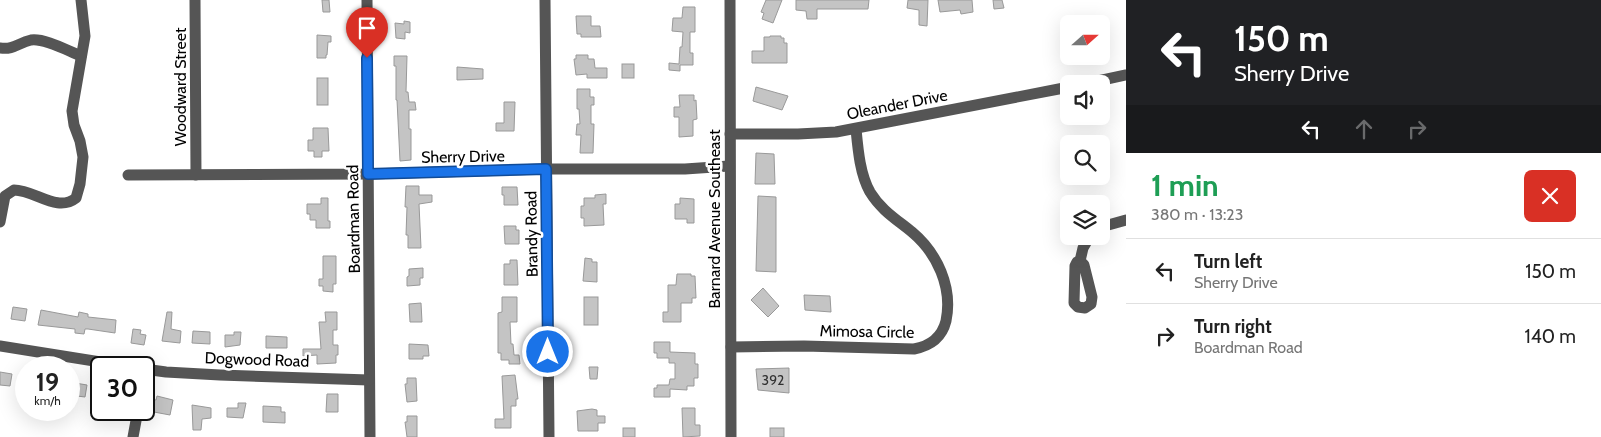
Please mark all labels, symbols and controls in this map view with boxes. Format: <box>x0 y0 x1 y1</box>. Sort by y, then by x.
pin <box>346 7 388 58</box>
icon: arrive <box>353 14 381 42</box>
north arrow <box>1060 15 1110 65</box>
map controls <box>1060 15 1110 245</box>
text: 150 m <box>1234 17 1329 60</box>
icon: left <box>1151 20 1216 85</box>
street label: Woodward Street <box>171 27 190 146</box>
text: Sherry Drive <box>1234 60 1349 87</box>
button: sound <box>1060 75 1110 125</box>
street label: Oleander Drive <box>845 85 949 124</box>
icon: left <box>1297 115 1325 143</box>
icon: ahead <box>1350 115 1378 143</box>
icon: right <box>1403 115 1431 143</box>
street label: Barnard Avenue Southeast <box>705 129 724 309</box>
button: search <box>1060 135 1110 185</box>
street label: Sherry Drive <box>421 146 505 167</box>
street label: Boardman Road <box>343 164 364 274</box>
text: 1 min <box>1151 167 1219 204</box>
button: close <box>1524 170 1576 222</box>
street label: Brandy Road <box>521 191 542 277</box>
button: layers <box>1060 195 1110 245</box>
text: 380 m · 13:23 <box>1151 205 1243 224</box>
text: Turn left <box>1194 250 1262 273</box>
icon: left <box>1151 257 1179 285</box>
text: 150 m <box>1525 260 1576 283</box>
text: Sherry Drive <box>1194 273 1278 292</box>
text: Turn right <box>1194 315 1272 338</box>
street label: Mimosa Circle <box>819 321 915 342</box>
icon: right <box>1151 322 1179 350</box>
position arrow <box>521 325 573 377</box>
text: 140 m <box>1525 325 1576 348</box>
text: Boardman Road <box>1194 338 1303 357</box>
street label: Dogwood Road <box>204 348 310 371</box>
speed limit sign: 30 <box>90 356 155 421</box>
text: 19 <box>36 367 59 397</box>
house number: 392 <box>762 371 784 389</box>
text: km/h <box>34 393 61 408</box>

